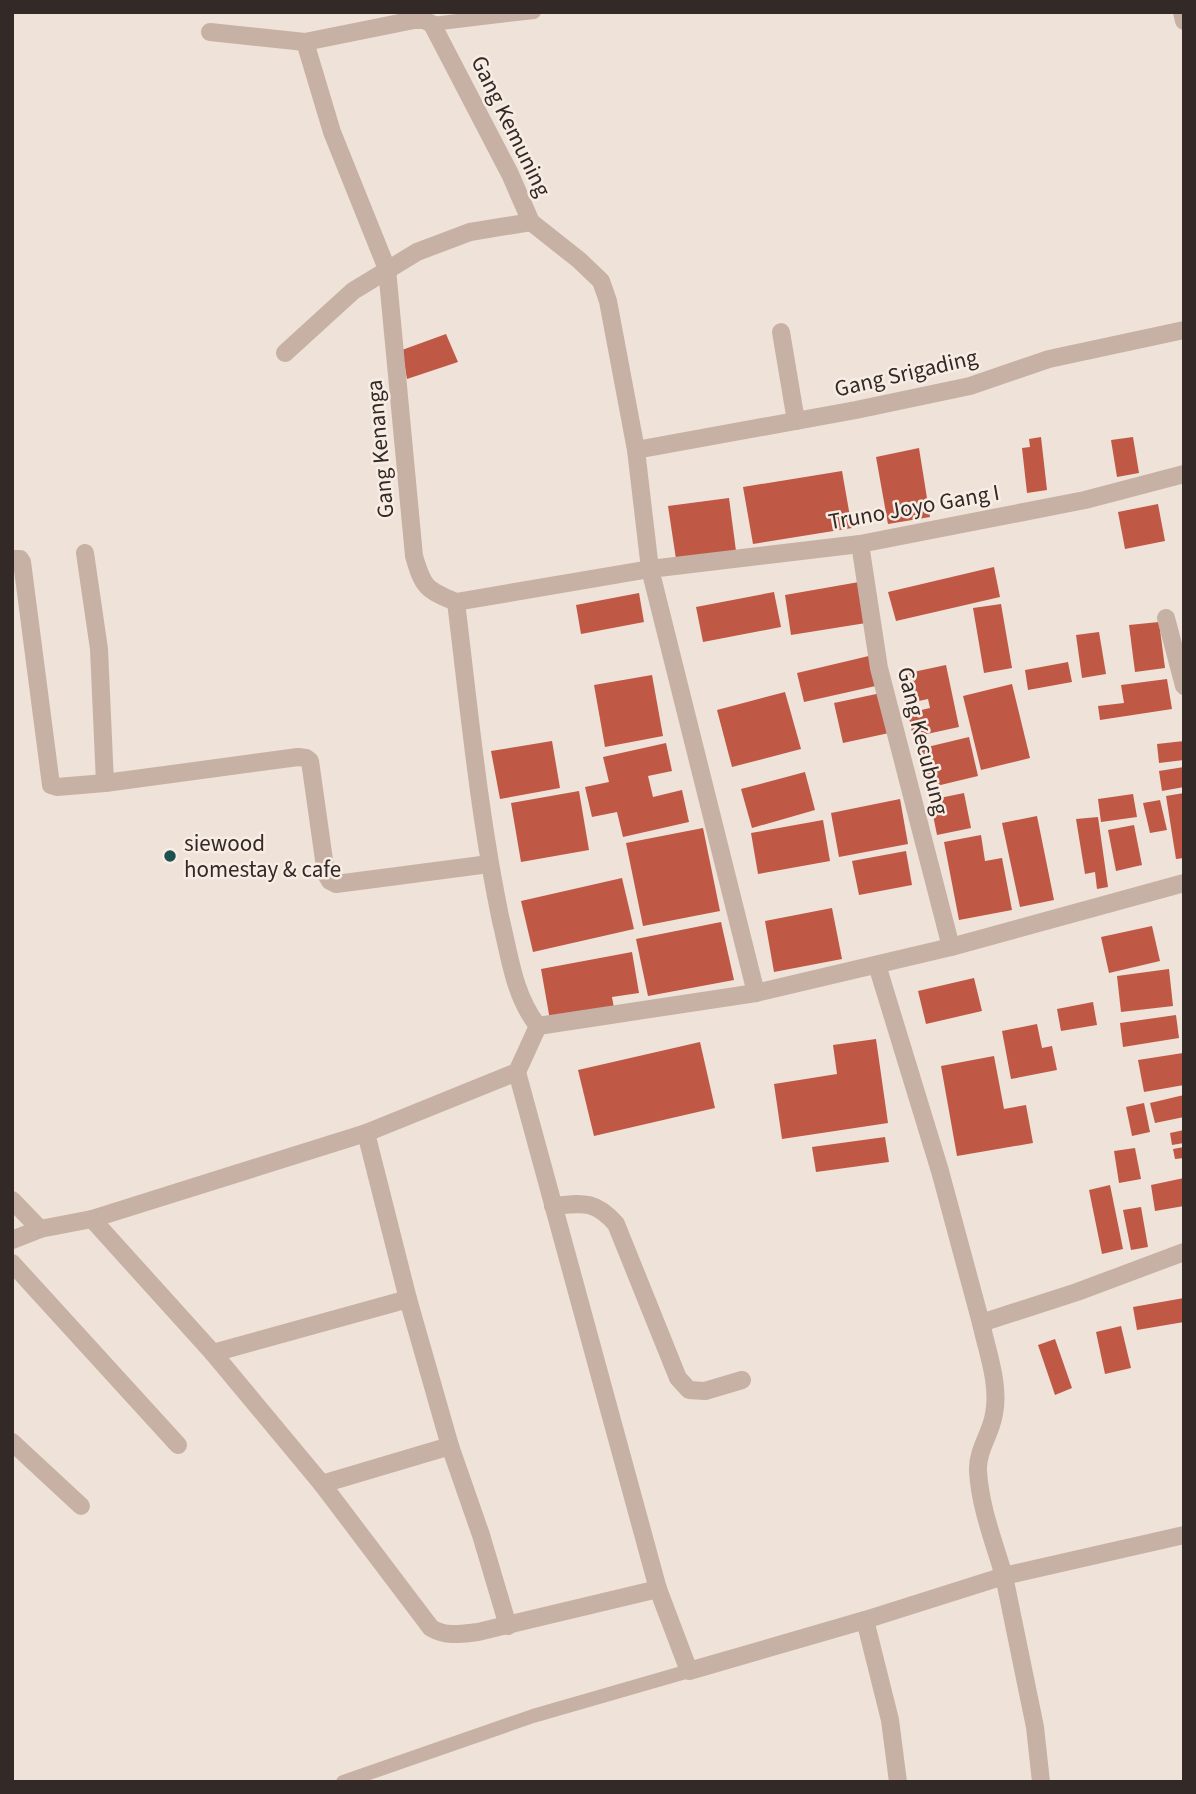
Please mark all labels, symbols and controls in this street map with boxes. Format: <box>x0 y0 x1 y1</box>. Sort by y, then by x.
street label: Gang Kemuning <box>463 50 560 202</box>
street label: Gang Srigading <box>831 340 981 405</box>
street label: Gang Kenanga <box>358 378 402 520</box>
street label: Truno Joyo Gang I <box>826 476 1002 538</box>
street label: Gang Kecubung <box>889 663 957 819</box>
place label: siewood homestay & cafe <box>184 827 341 886</box>
marker: siewood homestay & cafe <box>162 848 178 864</box>

